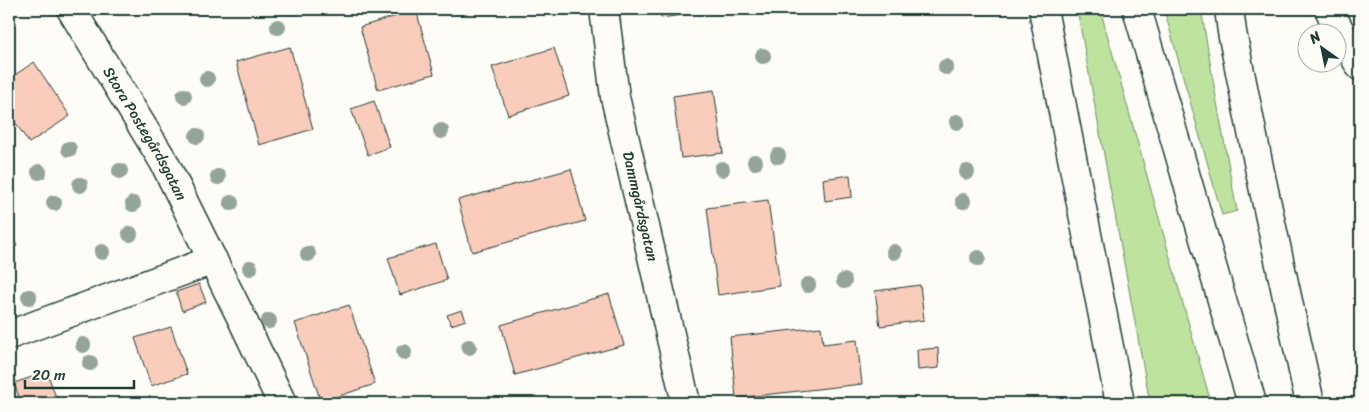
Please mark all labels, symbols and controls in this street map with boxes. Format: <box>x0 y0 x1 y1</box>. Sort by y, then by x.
north arrow <box>1296 22 1346 72</box>
text: N <box>1303 24 1326 51</box>
street label: Stora Postegårdsgatan <box>96 62 194 205</box>
street label: Dammgårdsgatan <box>615 149 666 264</box>
scale bar <box>25 357 134 389</box>
text: 20 m <box>32 362 66 388</box>

